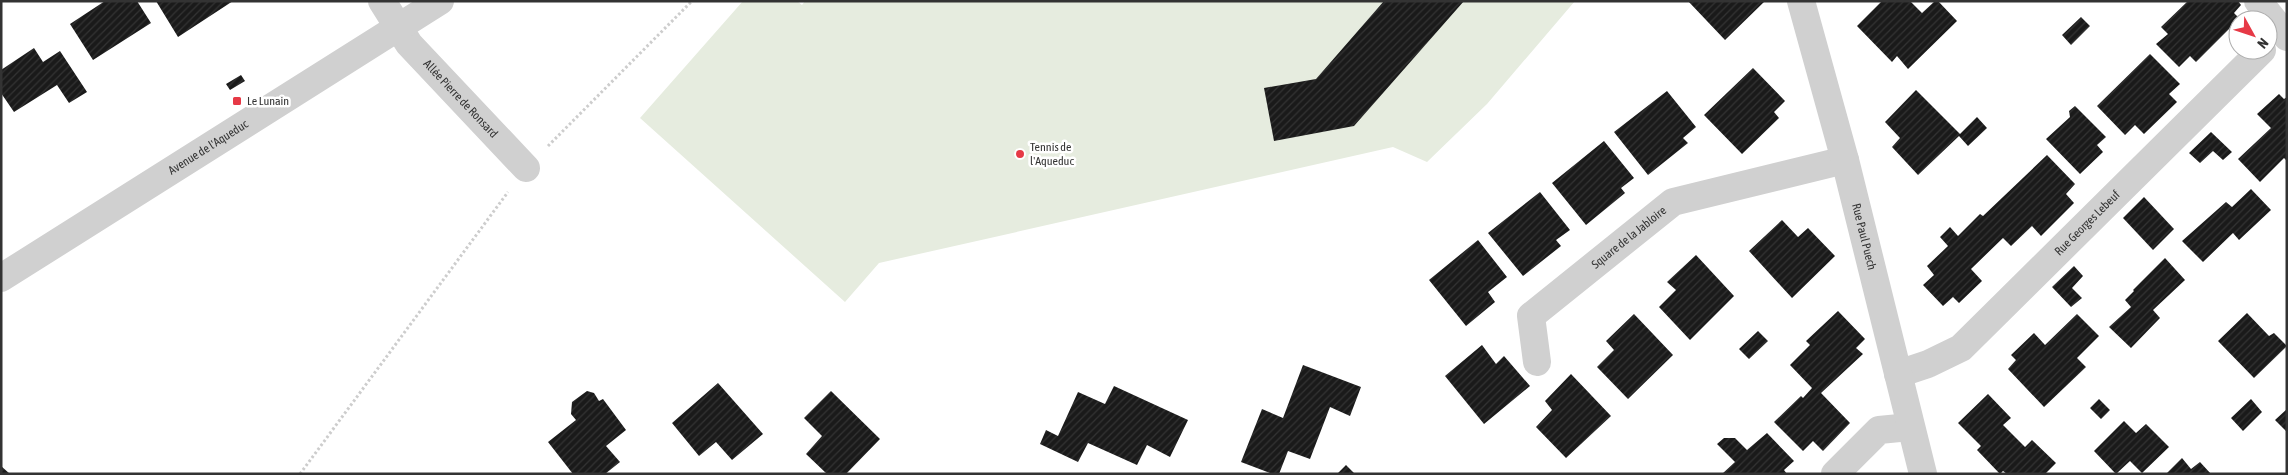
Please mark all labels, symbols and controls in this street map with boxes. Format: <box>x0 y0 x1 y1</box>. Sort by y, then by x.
north arrow <box>2228 10 2278 60</box>
text: N <box>2254 35 2272 52</box>
street label: Allée Pierre de Ronsard <box>421 57 501 141</box>
place label: Le Lunain <box>247 94 289 108</box>
marker: Le Lunain <box>231 95 243 107</box>
street label: Avenue de l'Aqueduc <box>166 117 251 178</box>
place label: Tennis de l'Aqueduc <box>1030 140 1074 168</box>
marker: Tennis de l'Aqueduc <box>1014 148 1026 160</box>
street label: Rue Georges Lebeuf <box>2052 187 2123 258</box>
street label: Rue Paul Puech <box>1849 202 1879 271</box>
street label: Square de la Jabloire <box>1589 203 1669 272</box>

